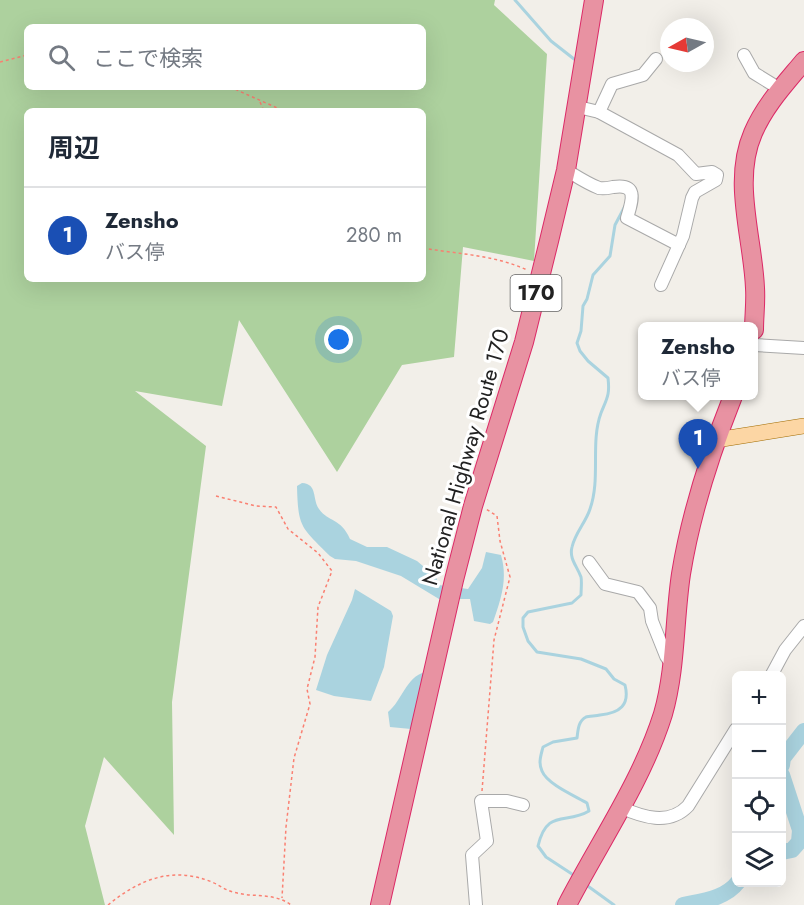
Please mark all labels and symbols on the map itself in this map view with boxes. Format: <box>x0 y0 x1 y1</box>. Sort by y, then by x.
north arrow <box>660 18 714 72</box>
road number: 170 <box>510 275 562 311</box>
your location <box>324 325 353 354</box>
street label: National Highway Route 170 <box>413 325 517 589</box>
pin: 1 <box>678 420 718 469</box>

